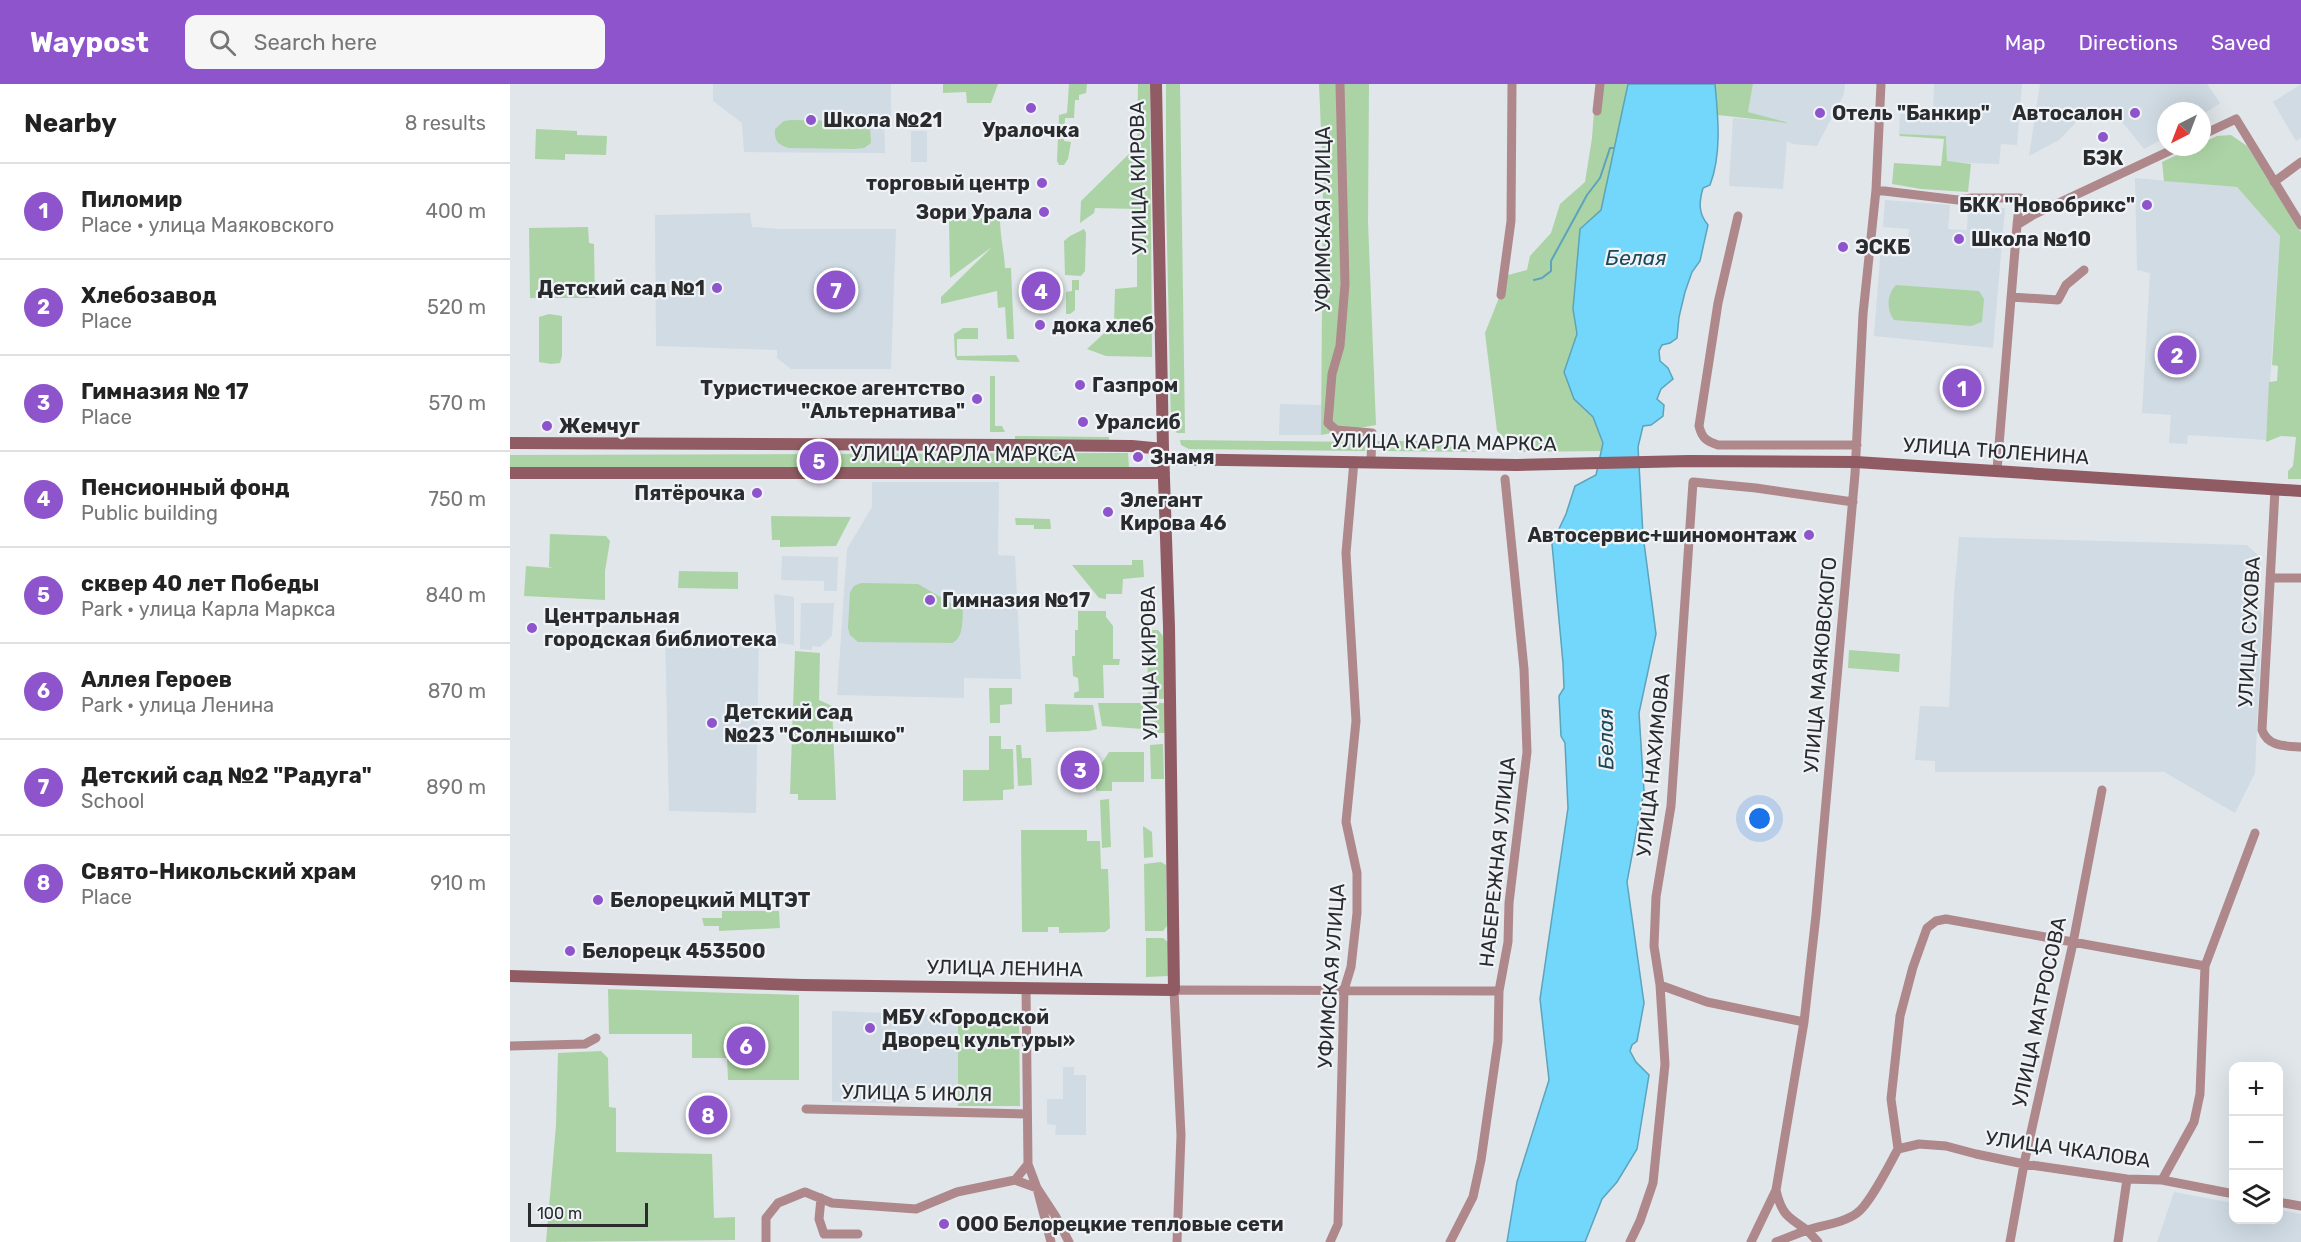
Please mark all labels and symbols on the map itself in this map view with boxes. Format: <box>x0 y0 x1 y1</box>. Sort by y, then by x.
marker: Уралочка <box>1024 101 1038 115</box>
street label: УЛИЦА КИРОВА <box>1125 101 1151 255</box>
place label: Отель "Банкир" <box>1832 101 1990 125</box>
place label: Автосалон <box>2012 101 2123 125</box>
north arrow <box>2157 102 2211 156</box>
marker: Отель "Банкир" <box>1813 106 1827 120</box>
marker: Автосалон <box>2128 106 2142 120</box>
place label: Школа №21 <box>823 108 942 132</box>
marker: Школа №21 <box>804 113 818 127</box>
place label: Уралочка <box>982 118 1080 142</box>
street label: УФИМСКАЯ УЛИЦА <box>1311 126 1335 312</box>
marker: БЭК <box>2096 130 2110 144</box>
place label: БЭК <box>2083 146 2123 170</box>
place label: торговый центр <box>866 171 1030 195</box>
marker: торговый центр <box>1035 176 1049 190</box>
place label: БКК "Новобрикс" <box>1959 193 2135 217</box>
marker: БКК "Новобрикс" <box>2140 198 2154 212</box>
place label: Зори Урала <box>916 200 1032 224</box>
marker: Зори Урала <box>1037 205 1051 219</box>
place label: Школа №10 <box>1971 227 2091 251</box>
marker: Школа №10 <box>1952 232 1966 246</box>
place label: ЭСКБ <box>1855 235 1910 259</box>
marker: ЭСКБ <box>1836 240 1850 254</box>
water label: Белая <box>1605 245 1667 270</box>
pin: 7 <box>816 268 856 312</box>
pin: 4 <box>1022 268 1060 314</box>
place label: Детский сад №1 <box>537 276 705 300</box>
marker: Детский сад №1 <box>710 281 724 295</box>
place label: дока хлеб <box>1052 313 1154 337</box>
marker: дока хлеб <box>1033 318 1047 332</box>
pin: 2 <box>2158 332 2196 378</box>
pin: 1 <box>1942 366 1982 410</box>
place label: Газпром <box>1092 373 1178 397</box>
place label: Туристическое агентство "Альтернатива" <box>700 376 965 423</box>
marker: Газпром <box>1073 378 1087 392</box>
marker: Туристическое агентство "Альтернатива" <box>970 392 984 406</box>
place label: Уралсиб <box>1095 410 1181 434</box>
place label: Жемчуг <box>559 414 640 438</box>
marker: Уралсиб <box>1076 415 1090 429</box>
marker: Жемчуг <box>540 419 554 433</box>
street label: УЛИЦА КАРЛА МАРКСА <box>1331 428 1557 456</box>
street label: УЛИЦА ТЮЛЕНИНА <box>1902 433 2090 469</box>
pin: 5 <box>800 438 838 484</box>
street label: УЛИЦА КАРЛА МАРКСА <box>850 442 1076 466</box>
place label: Знамя <box>1150 445 1215 469</box>
marker: Знамя <box>1131 450 1145 464</box>
place label: Пятёрочка <box>634 481 745 505</box>
marker: Пятёрочка <box>750 486 764 500</box>
place label: Элегант Кирова 46 <box>1120 488 1226 535</box>
marker: Элегант Кирова 46 <box>1101 505 1115 519</box>
place label: Автосервис+шиномонтаж <box>1527 523 1797 547</box>
marker: Автосервис+шиномонтаж <box>1802 528 1816 542</box>
street label: УЛИЦА МАЯКОВСКОГО <box>1799 556 1841 774</box>
street label: УЛИЦА СУХОВА <box>2233 556 2265 708</box>
street label: УЛИЦА КИРОВА <box>1136 586 1162 740</box>
place label: Гимназия №17 <box>942 588 1090 612</box>
marker: Гимназия №17 <box>923 593 937 607</box>
place label: Центральная городская библиотека <box>544 604 777 651</box>
marker: Центральная городская библиотека <box>525 621 539 635</box>
street label: УЛИЦА НАХИМОВА <box>1631 672 1675 858</box>
place label: Детский сад №23 "Солнышко" <box>724 700 905 747</box>
water label: Белая <box>1592 708 1619 770</box>
marker: Детский сад №23 "Солнышко" <box>705 716 719 730</box>
pin: 3 <box>1060 748 1100 792</box>
street label: НАБЕРЕЖНАЯ УЛИЦА <box>1474 756 1520 968</box>
your location <box>1745 804 1774 833</box>
street label: УФИМСКАЯ УЛИЦА <box>1313 883 1349 1069</box>
place label: Белорецкий МЦТЭТ <box>610 888 811 912</box>
marker: Белорецкий МЦТЭТ <box>591 893 605 907</box>
street label: УЛИЦА МАТРОСОВА <box>2007 915 2071 1109</box>
place label: Белорецк 453500 <box>582 939 766 963</box>
marker: Белорецк 453500 <box>563 944 577 958</box>
street label: УЛИЦА ЛЕНИНА <box>927 955 1083 981</box>
place label: МБУ «Городской Дворец культуры» <box>882 1005 1075 1052</box>
marker: МБУ «Городской Дворец культуры» <box>863 1021 877 1035</box>
pin: 6 <box>726 1024 766 1068</box>
street label: УЛИЦА 5 ИЮЛЯ <box>841 1080 993 1106</box>
pin: 8 <box>688 1092 728 1138</box>
street label: УЛИЦА ЧКАЛОВА <box>1984 1126 2152 1172</box>
scale bar <box>528 1200 648 1228</box>
place label: ООО Белорецкие тепловые сети <box>956 1212 1284 1236</box>
marker: ООО Белорецкие тепловые сети <box>937 1217 951 1231</box>

